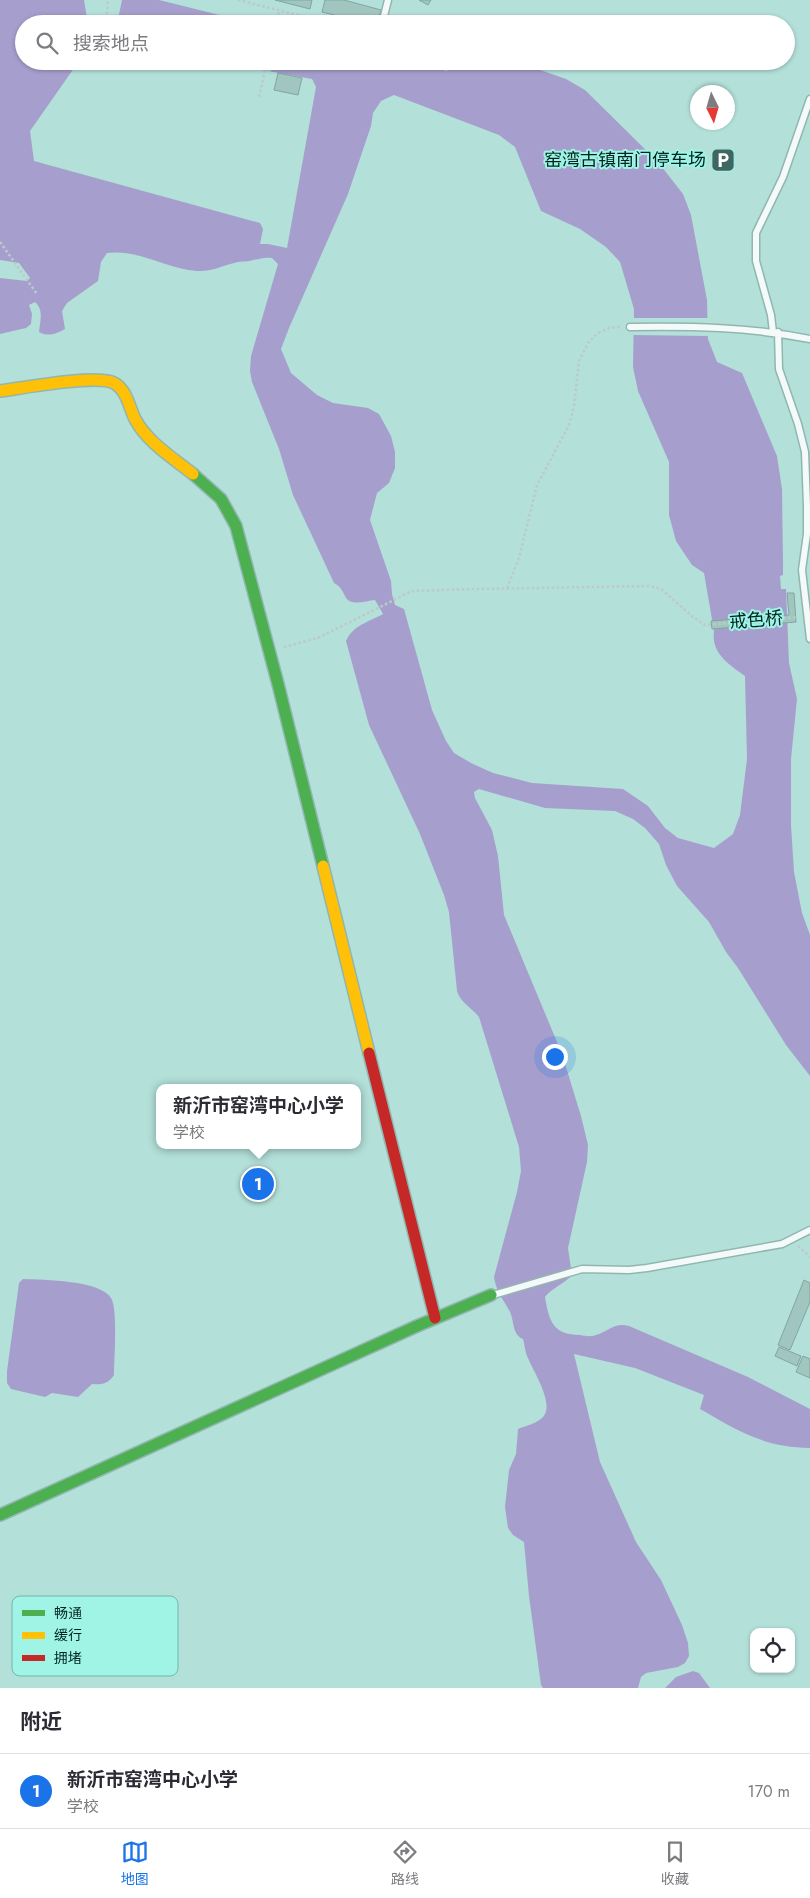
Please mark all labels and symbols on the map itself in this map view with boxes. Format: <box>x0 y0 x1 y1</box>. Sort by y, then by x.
north arrow <box>690 85 735 130</box>
place label: 窑湾古镇南门停车场 <box>544 147 706 173</box>
parking icon: 窑湾古镇南门停车场 <box>710 147 736 173</box>
street label: 戒色桥 <box>728 605 784 635</box>
your location <box>542 1044 568 1070</box>
pin: 1 <box>242 1165 274 1203</box>
legend <box>12 1596 178 1676</box>
text: 畅通 <box>54 1603 82 1623</box>
text: 缓行 <box>54 1625 82 1645</box>
text: 拥堵 <box>54 1648 82 1668</box>

